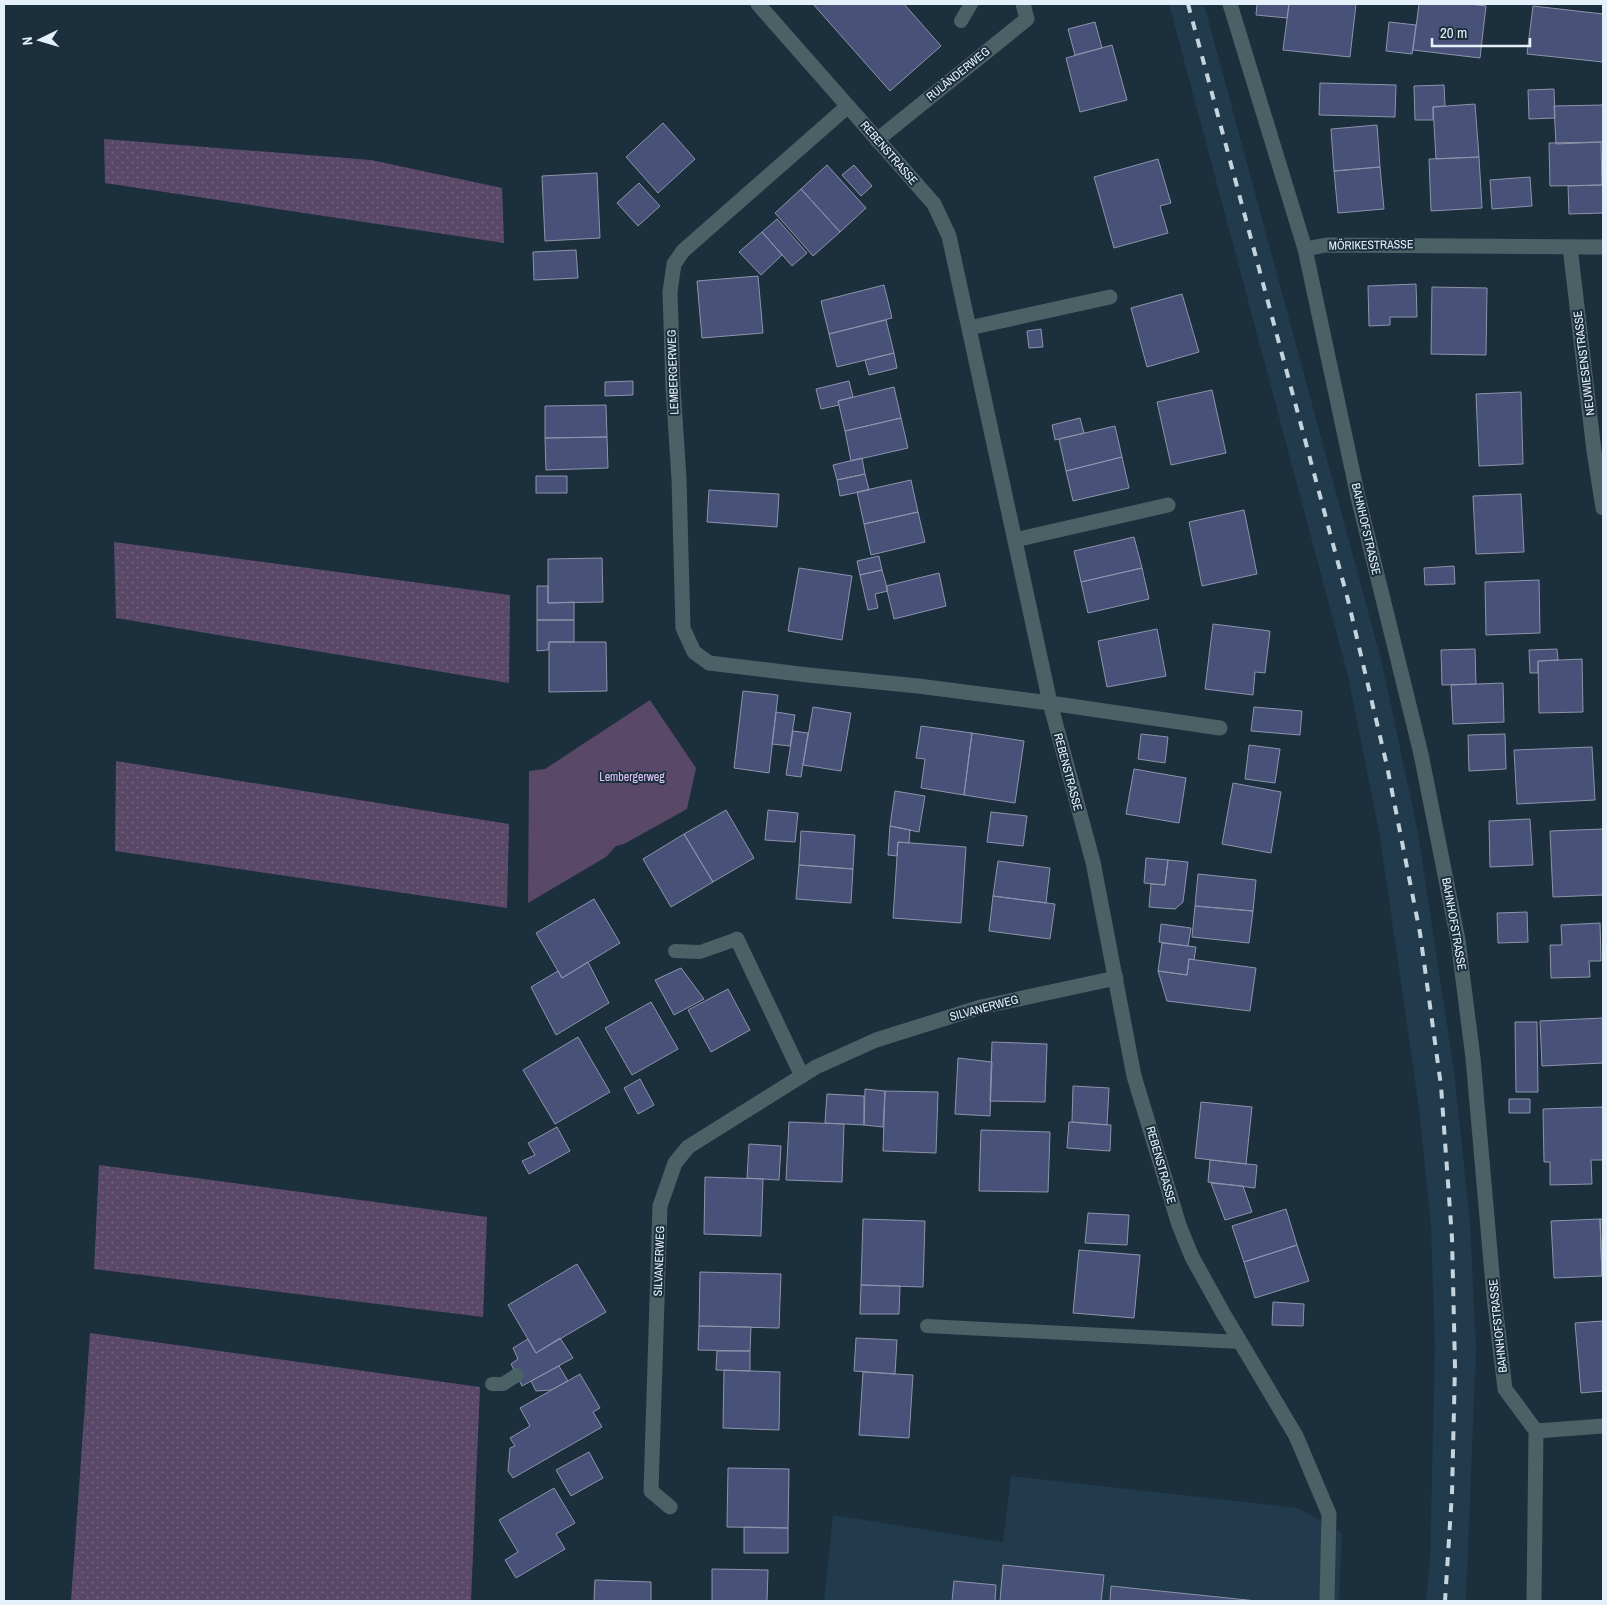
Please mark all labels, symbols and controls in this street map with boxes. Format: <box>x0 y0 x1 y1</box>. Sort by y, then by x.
north arrow <box>15 15 65 65</box>
scale bar <box>1432 15 1530 47</box>
text: 20 m <box>1440 22 1467 43</box>
text: N <box>18 36 36 46</box>
street label: RULÄNDERWEG <box>923 43 993 105</box>
street label: REBENSTRASSE <box>857 118 921 188</box>
street label: MÖRIKESTRASSE <box>1328 235 1414 254</box>
street label: NEUWIESENSTRASSE <box>1570 310 1598 416</box>
street label: LEMBERGERWEG <box>664 329 682 415</box>
street label: BAHNHOFSTRASSE <box>1348 481 1384 577</box>
street label: REBENSTRASSE <box>1050 731 1086 813</box>
park label: Lembergerweg <box>599 769 665 785</box>
street label: BAHNHOFSTRASSE <box>1438 876 1470 972</box>
street label: SILVANERWEG <box>948 991 1020 1025</box>
street label: REBENSTRASSE <box>1142 1124 1180 1206</box>
street label: SILVANERWEG <box>650 1225 668 1297</box>
street label: BAHNHOFSTRASSE <box>1485 1278 1511 1374</box>

